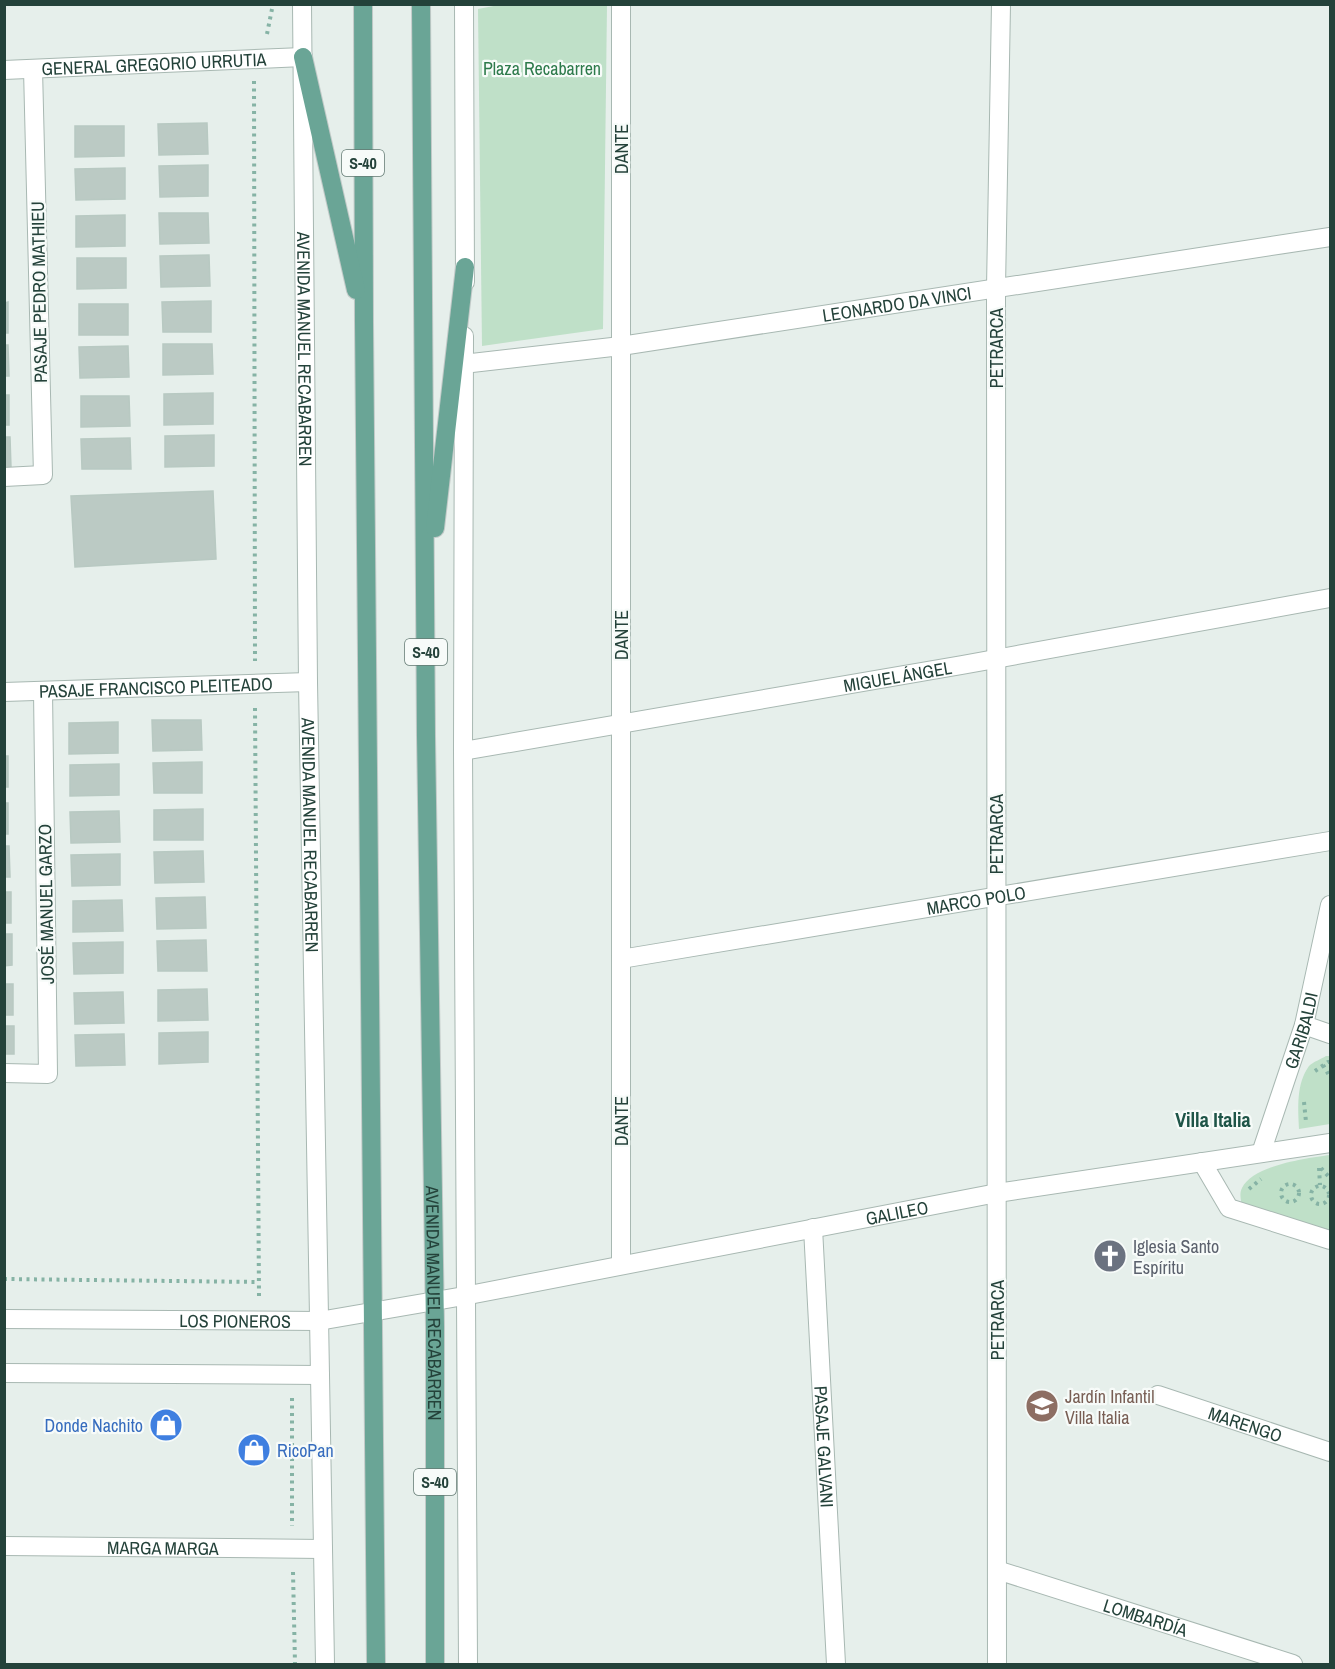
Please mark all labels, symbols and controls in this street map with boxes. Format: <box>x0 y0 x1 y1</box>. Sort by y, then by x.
street label: GENERAL GREGORIO URRUTIA <box>41 46 267 81</box>
park label: Plaza Recabarren <box>483 56 601 81</box>
street label: DANTE <box>609 124 634 174</box>
road number: S-40 <box>342 150 384 176</box>
street label: PASAJE PEDRO MATHIEU <box>25 201 53 383</box>
street label: AVENIDA MANUEL RECABARREN <box>292 230 319 466</box>
street label: LEONARDO DA VINCI <box>821 280 973 327</box>
street label: PETRARCA <box>984 308 1009 388</box>
street label: DANTE <box>609 610 634 660</box>
road number: S-40 <box>405 639 447 665</box>
street label: MIGUEL ÁNGEL <box>842 654 954 698</box>
street label: PASAJE FRANCISCO PLEITEADO <box>39 671 273 703</box>
street label: AVENIDA MANUEL RECABARREN <box>296 716 325 953</box>
street label: PETRARCA <box>984 794 1009 874</box>
street label: JOSÉ MANUEL GARZO <box>32 824 60 984</box>
street label: MARCO POLO <box>925 879 1028 920</box>
street label: GARIBALDI <box>1278 990 1323 1072</box>
street label: DANTE <box>609 1096 634 1146</box>
district label: Villa Italia <box>1175 1106 1251 1133</box>
street label: AVENIDA MANUEL RECABARREN <box>420 1184 448 1420</box>
street label: GALILEO <box>863 1194 930 1231</box>
place label: Iglesia Santo Espíritu <box>1133 1234 1219 1280</box>
church icon: Iglesia Santo Espíritu <box>1092 1238 1128 1274</box>
street label: PETRARCA <box>985 1280 1010 1360</box>
street label: LOS PIONEROS <box>179 1308 291 1333</box>
place label: Jardín Infantil Villa Italia <box>1065 1384 1154 1430</box>
street label: PASAJE GALVANI <box>809 1385 840 1508</box>
school or university icon: Jardín Infantil Villa Italia <box>1024 1388 1060 1424</box>
street label: MARENGO <box>1205 1400 1285 1448</box>
shop icon: Donde Nachito <box>148 1407 184 1443</box>
place label: Donde Nachito <box>45 1413 143 1438</box>
shop icon: RicoPan <box>236 1432 272 1468</box>
place label: RicoPan <box>277 1438 334 1463</box>
road number: S-40 <box>414 1469 456 1495</box>
street label: MARGA MARGA <box>107 1534 219 1561</box>
street label: LOMBARDÍA <box>1100 1592 1191 1642</box>

